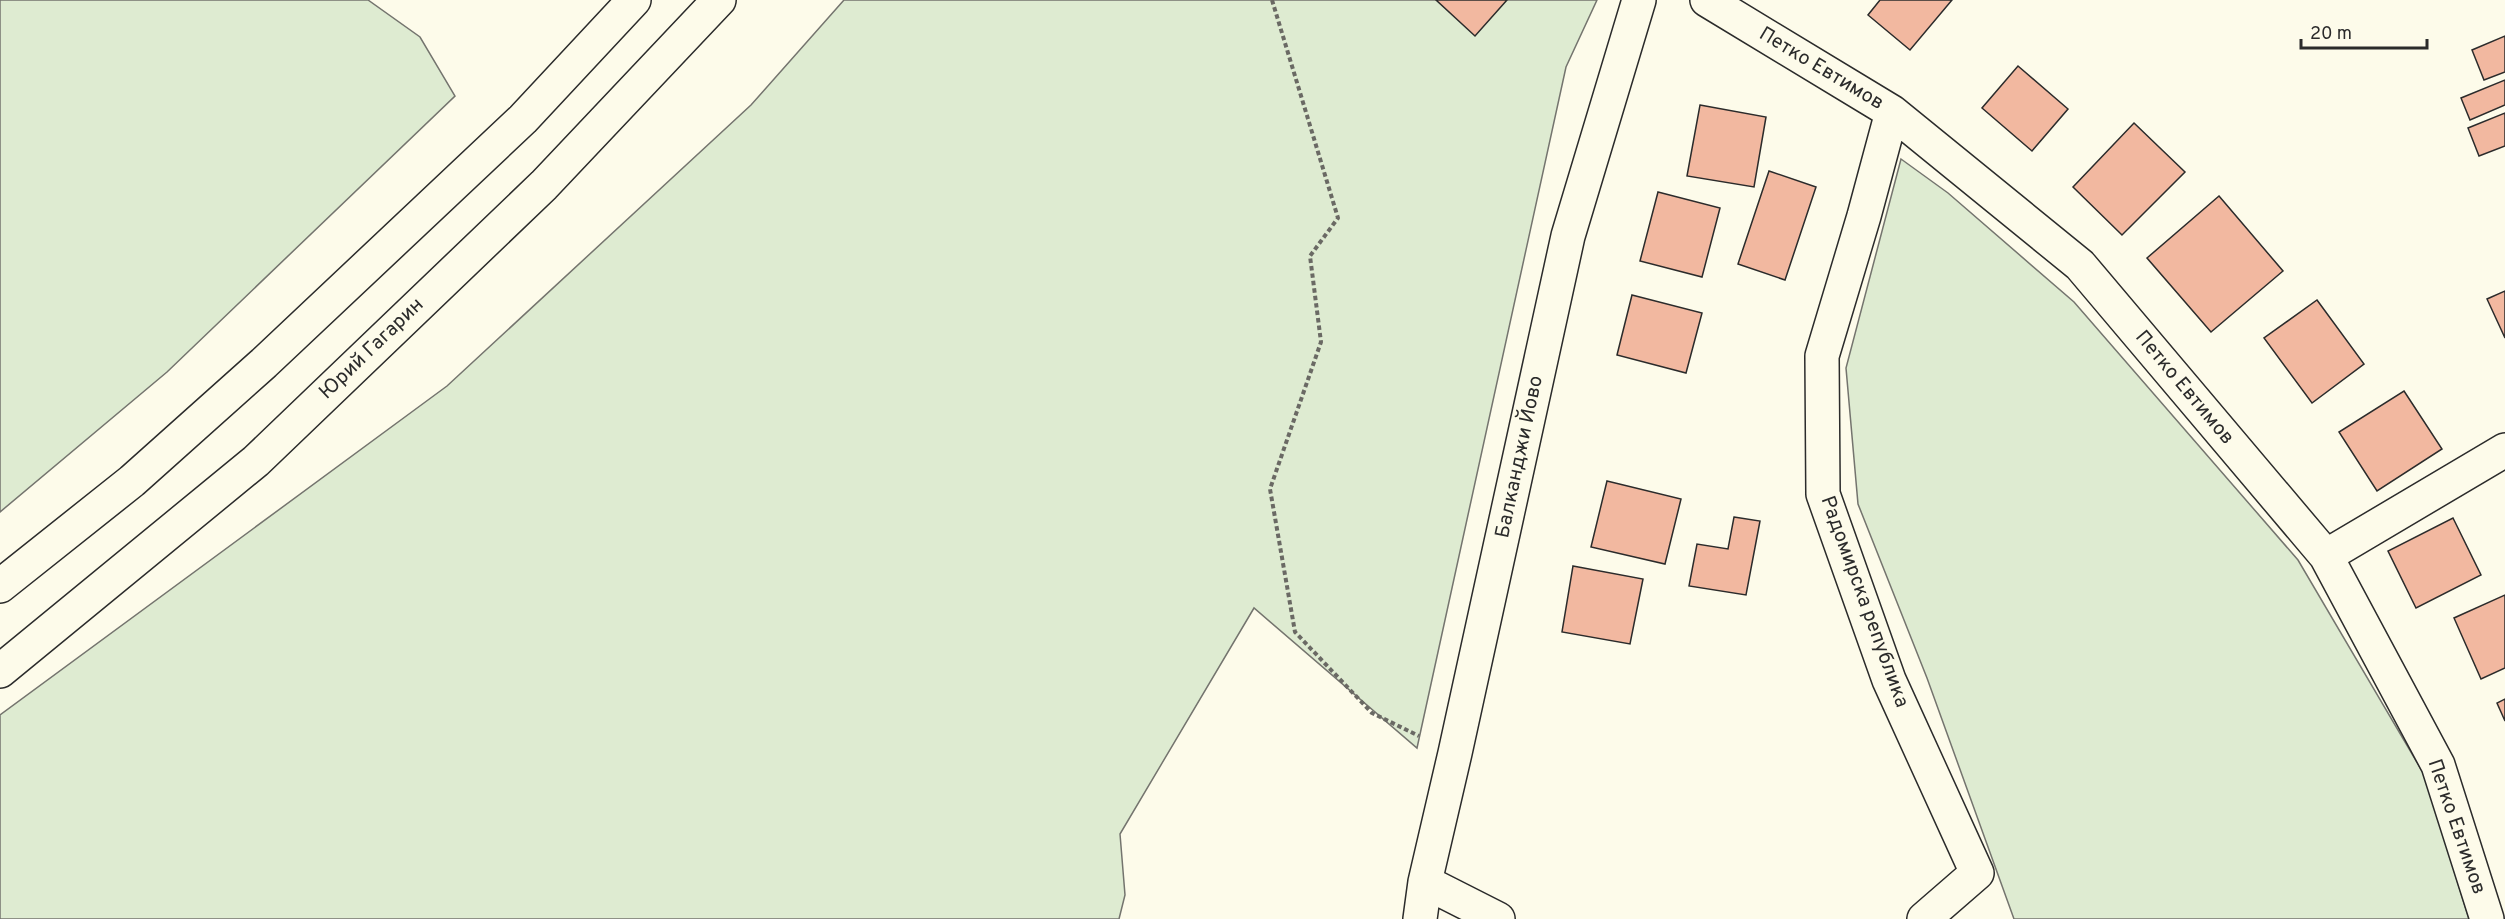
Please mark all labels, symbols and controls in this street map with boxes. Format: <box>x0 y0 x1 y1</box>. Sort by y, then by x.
scale bar <box>2301 12 2427 50</box>
street label: Петко Евтимов <box>1754 21 1888 117</box>
text: 20 m <box>2310 23 2352 46</box>
street label: Юрий Гагарин <box>314 292 430 406</box>
street label: Петко Евтимов <box>2129 326 2239 450</box>
street label: Балканджи Йово <box>1488 373 1550 541</box>
street label: Радомирска република <box>1814 493 1914 711</box>
street label: Петко Евтимов <box>2421 756 2491 898</box>

